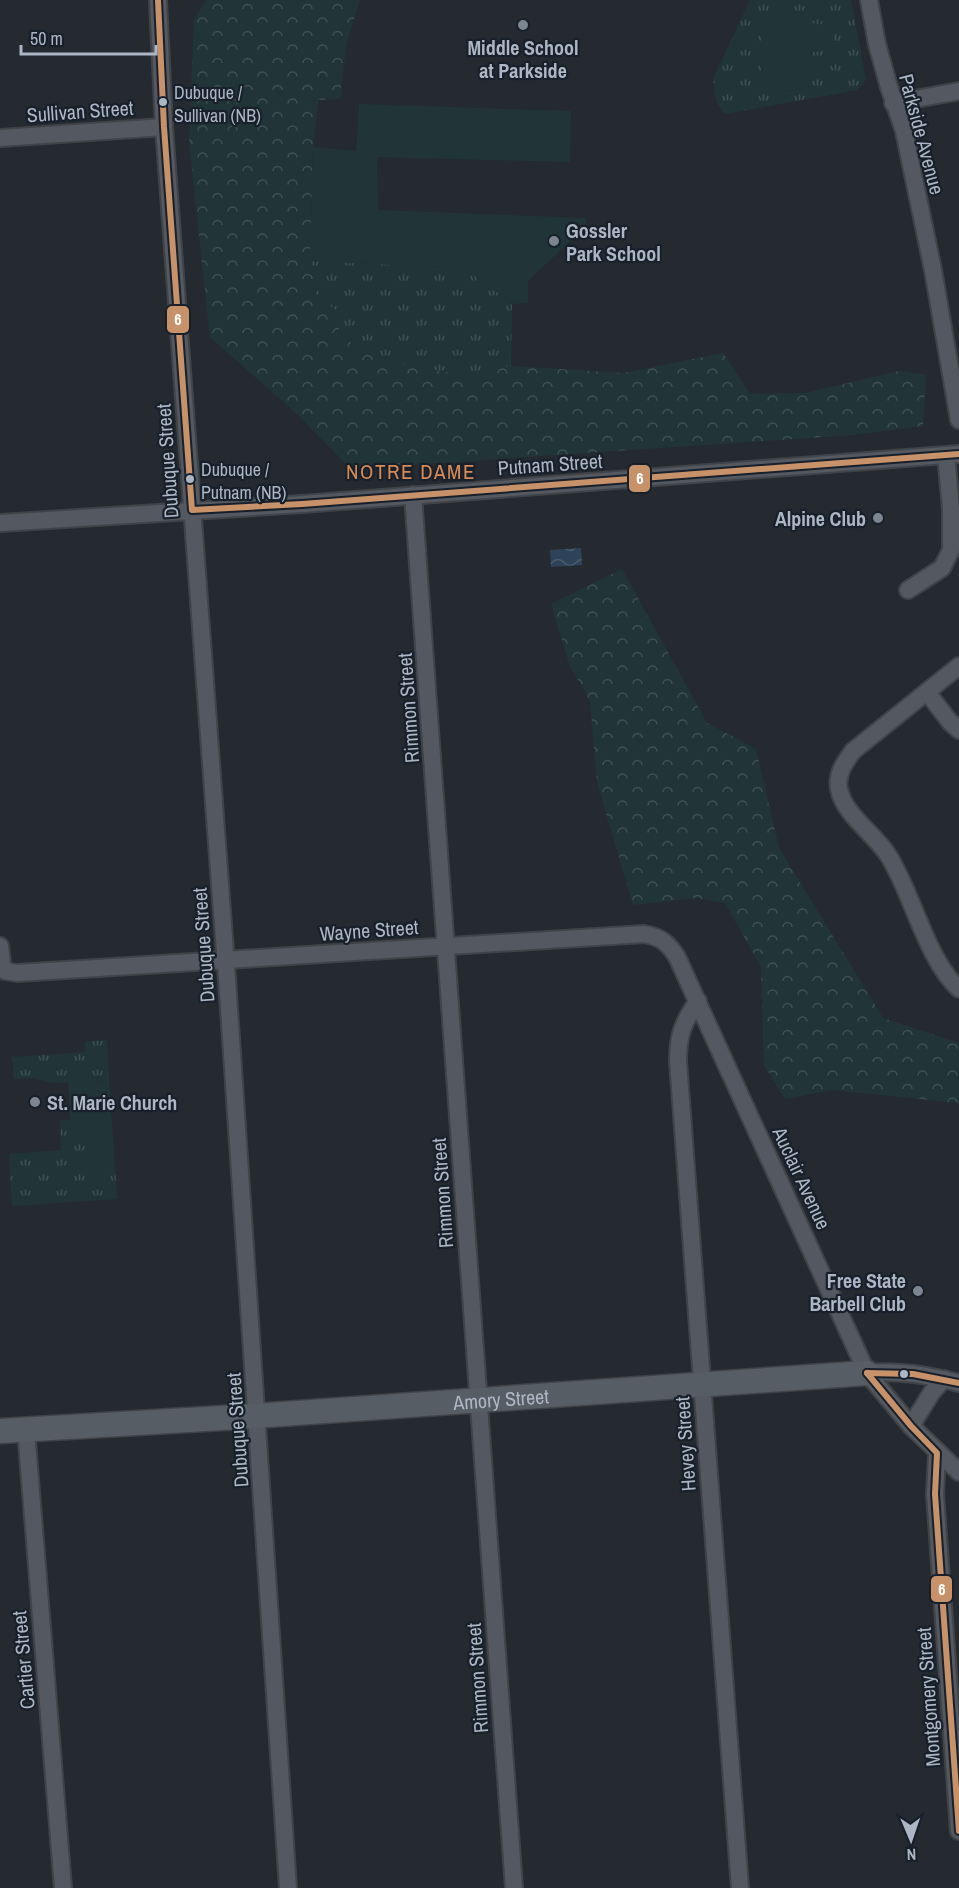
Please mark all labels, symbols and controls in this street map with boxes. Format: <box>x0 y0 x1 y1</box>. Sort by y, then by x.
scale bar <box>21 18 156 56</box>
marker: Middle School at Parkside <box>516 18 530 32</box>
text: 50 m <box>30 26 63 51</box>
place label: Middle School at Parkside <box>467 34 579 84</box>
street label: Parkside Avenue <box>893 71 951 197</box>
place label: Dubuque / Sullivan (NB) <box>174 80 261 128</box>
street label: Sullivan Street <box>26 94 135 128</box>
marker: Dubuque / Sullivan (NB) <box>157 96 169 108</box>
place label: Gossler Park School <box>566 217 661 267</box>
marker: Gossler Park School <box>547 234 561 248</box>
line badge: 6 <box>166 305 190 334</box>
text: 6 <box>174 308 182 330</box>
street label: Dubuque Street <box>149 402 184 519</box>
street label: Putnam Street <box>497 447 604 481</box>
place label: Dubuque / Putnam (NB) <box>201 457 286 505</box>
district label: NOTRE DAME <box>346 457 476 486</box>
line badge: 6 <box>628 464 651 493</box>
text: 6 <box>636 467 644 489</box>
marker: Dubuque / Putnam (NB) <box>184 473 196 485</box>
place label: Alpine Club <box>775 505 866 532</box>
marker: Alpine Club <box>871 511 885 525</box>
street label: Rimmon Street <box>391 652 425 764</box>
street label: Dubuque Street <box>185 886 220 1003</box>
street label: Wayne Street <box>319 913 420 947</box>
place label: St. Marie Church <box>47 1089 177 1116</box>
marker: St. Marie Church <box>28 1095 42 1109</box>
street label: Auclair Avenue <box>766 1122 837 1234</box>
street label: Rimmon Street <box>425 1137 459 1249</box>
place label: Free State Barbell Club <box>809 1267 906 1317</box>
marker: Free State Barbell Club <box>911 1284 925 1298</box>
unlabelled marker <box>898 1368 910 1380</box>
street label: Dubuque Street <box>219 1371 254 1488</box>
street label: Amory Street <box>451 1382 550 1416</box>
street label: Hevey Street <box>668 1395 702 1492</box>
line badge: 6 <box>930 1575 953 1603</box>
text: 6 <box>938 1578 946 1600</box>
street label: Cartier Street <box>5 1609 41 1710</box>
street label: Rimmon Street <box>460 1622 494 1734</box>
street label: Montgomery Street <box>910 1626 946 1768</box>
north arrow <box>881 1810 941 1870</box>
text: N <box>906 1844 917 1866</box>

